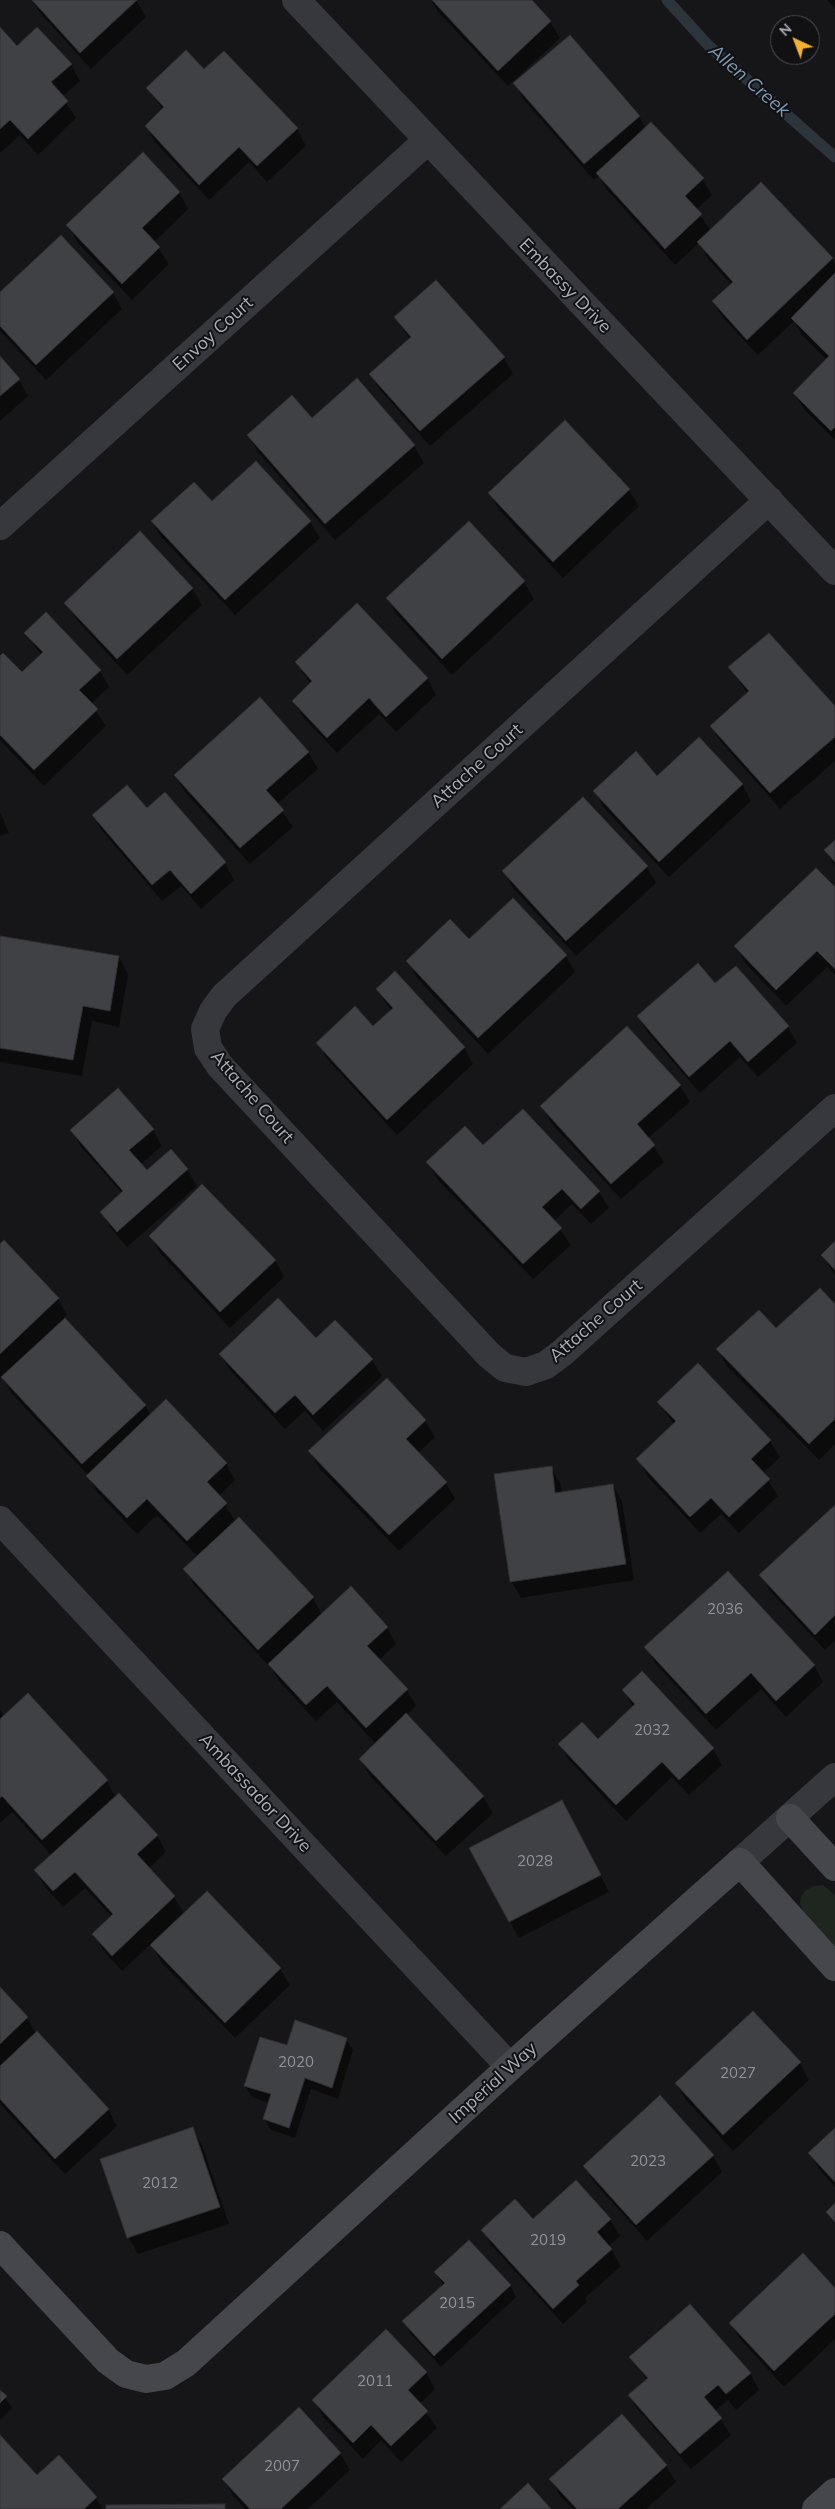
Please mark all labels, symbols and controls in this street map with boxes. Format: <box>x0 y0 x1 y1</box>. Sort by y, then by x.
north arrow <box>770 15 820 65</box>
text: N <box>775 20 795 40</box>
water label: Allen Creek <box>704 40 794 122</box>
street label: Embassy Drive <box>514 234 616 338</box>
street label: Envoy Court <box>168 292 258 376</box>
street label: Attache Court <box>427 719 527 813</box>
street label: Attache Court <box>206 1046 298 1148</box>
street label: Attache Court <box>545 1275 647 1367</box>
house number: 2036 <box>707 1600 743 1618</box>
house number: 2032 <box>634 1721 670 1739</box>
street label: Ambassador Drive <box>194 1729 316 1857</box>
house number: 2028 <box>517 1852 553 1870</box>
street label: Imperial Way <box>445 2038 541 2128</box>
house number: 2020 <box>278 2053 314 2071</box>
house number: 2027 <box>720 2064 756 2082</box>
house number: 2023 <box>630 2152 666 2170</box>
house number: 2012 <box>142 2174 178 2192</box>
house number: 2019 <box>530 2231 566 2249</box>
house number: 2015 <box>439 2294 475 2312</box>
house number: 2011 <box>357 2372 393 2390</box>
house number: 2007 <box>264 2457 300 2475</box>

